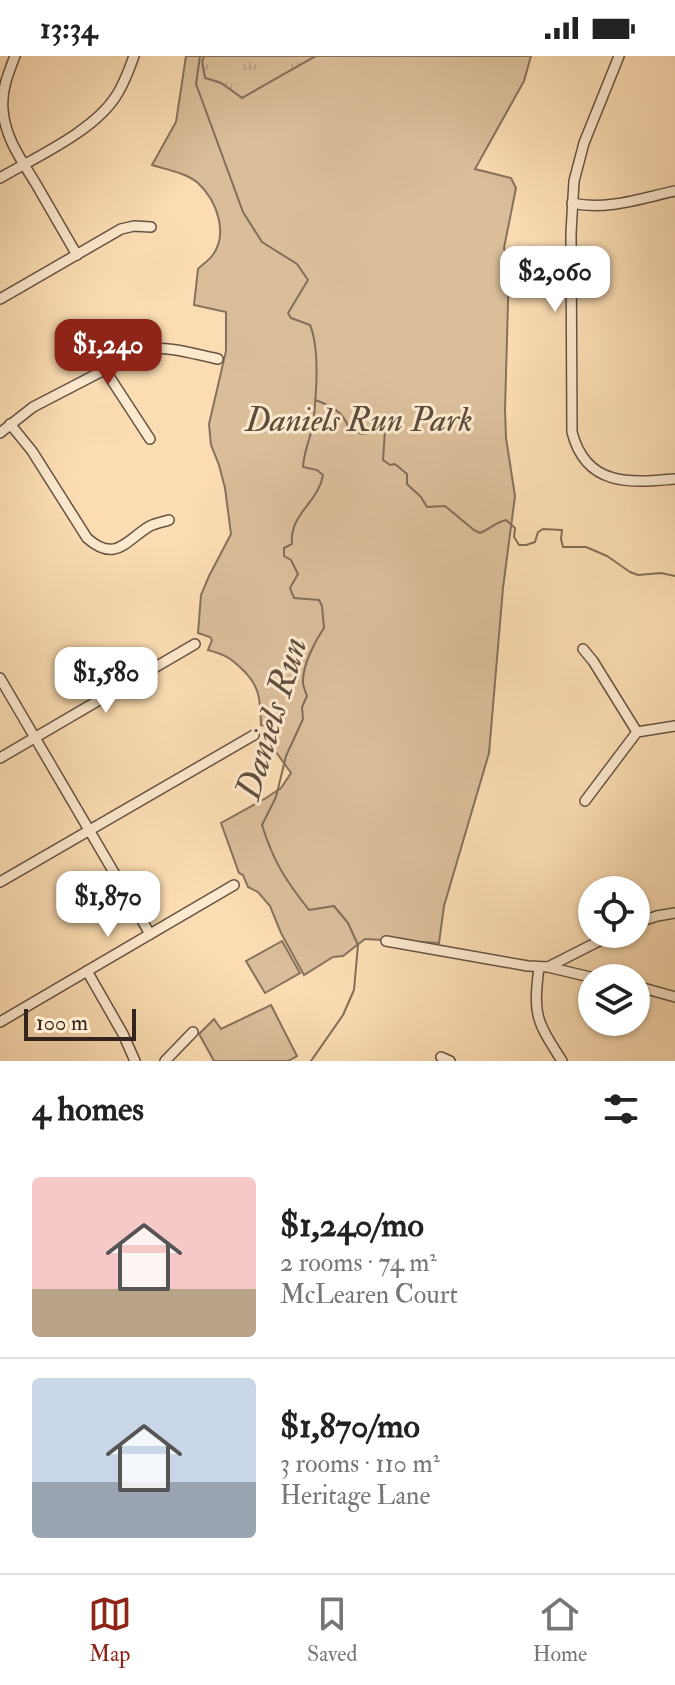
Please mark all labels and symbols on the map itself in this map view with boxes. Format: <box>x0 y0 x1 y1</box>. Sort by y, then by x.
pin: $2,060 <box>490 246 620 314</box>
pin: $1,240 <box>43 319 173 387</box>
park label: Daniels Run Park <box>244 399 473 442</box>
water label: Daniels Run <box>225 632 317 807</box>
pin: $1,580 <box>41 647 171 715</box>
pin: $1,870 <box>43 871 173 939</box>
scale bar <box>24 1005 136 1041</box>

